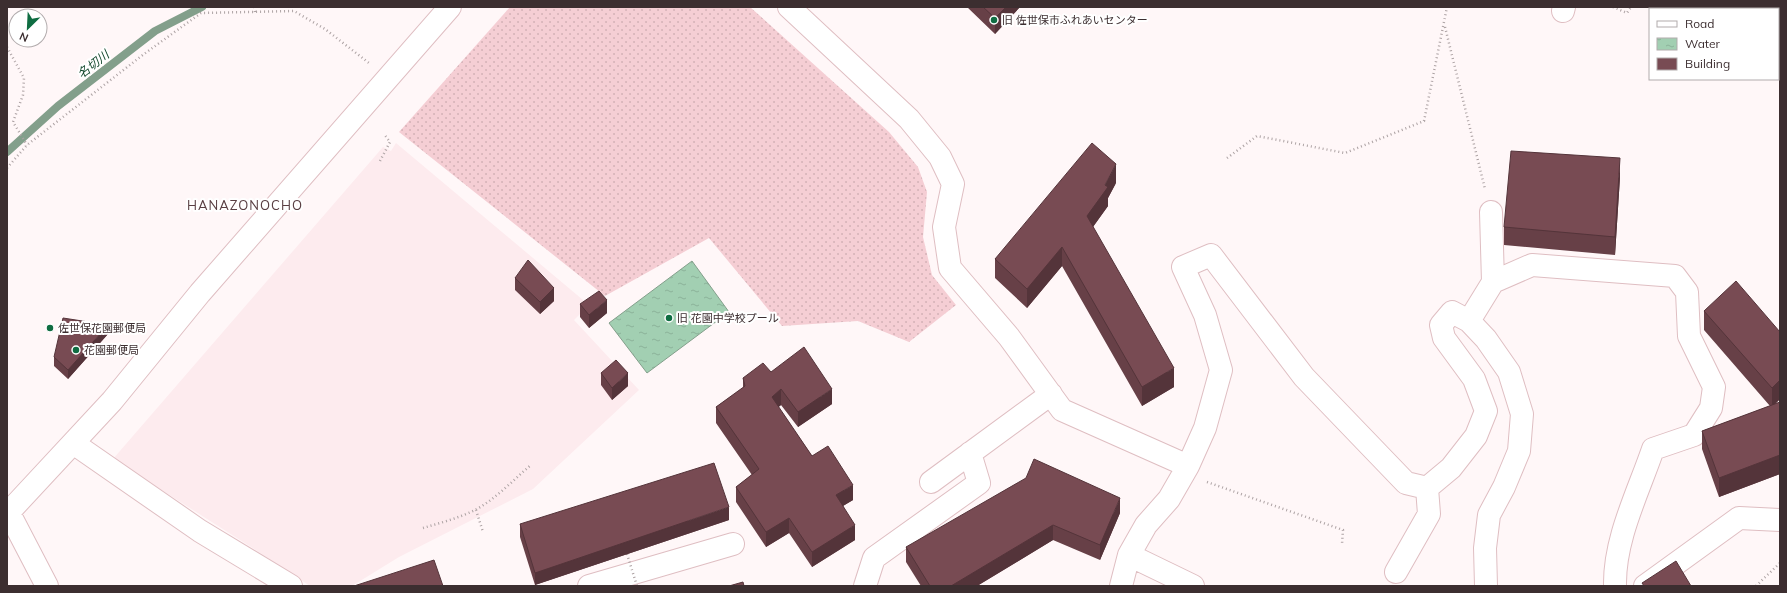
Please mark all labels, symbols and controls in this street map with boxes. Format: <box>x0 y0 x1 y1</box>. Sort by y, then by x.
north arrow <box>8 8 48 48</box>
legend <box>1649 8 1779 80</box>
place label: 旧 佐世保市ふれあいセンター <box>1002 13 1148 27</box>
marker: 旧 佐世保市ふれあいセンター <box>989 15 999 25</box>
text: Road <box>1685 16 1714 31</box>
text: N <box>17 29 31 45</box>
text: Water <box>1685 36 1721 51</box>
water label: 名切川 <box>74 46 113 81</box>
text: Building <box>1685 56 1730 71</box>
district label: HANAZONOCHO <box>187 197 303 213</box>
place label: 旧 花園中学校プール <box>677 311 779 325</box>
marker: 旧 花園中学校プール <box>664 313 674 323</box>
place label: 佐世保花園郵便局 <box>58 321 146 335</box>
marker: 佐世保花園郵便局 <box>45 323 55 333</box>
place label: 花園郵便局 <box>84 343 139 357</box>
marker: 花園郵便局 <box>71 345 81 355</box>

